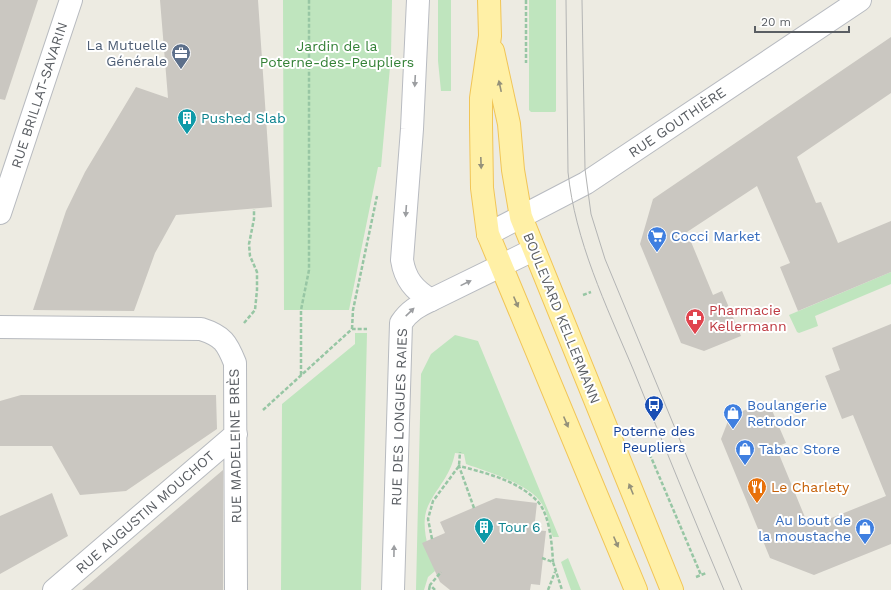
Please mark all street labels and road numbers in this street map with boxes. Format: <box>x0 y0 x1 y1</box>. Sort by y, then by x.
street label: RUE BRILLAT-SAVARIN <box>8 20 70 170</box>
street label: RUE GOUTHIÈRE <box>625 84 729 160</box>
street label: BOULEVARD KELLERMANN <box>520 230 604 406</box>
street label: RUE DES LONGUES RAIES <box>388 328 410 506</box>
street label: RUE MADELEINE BRÈS <box>226 368 244 524</box>
street label: RUE AUGUSTIN MOUCHOT <box>72 447 218 577</box>

